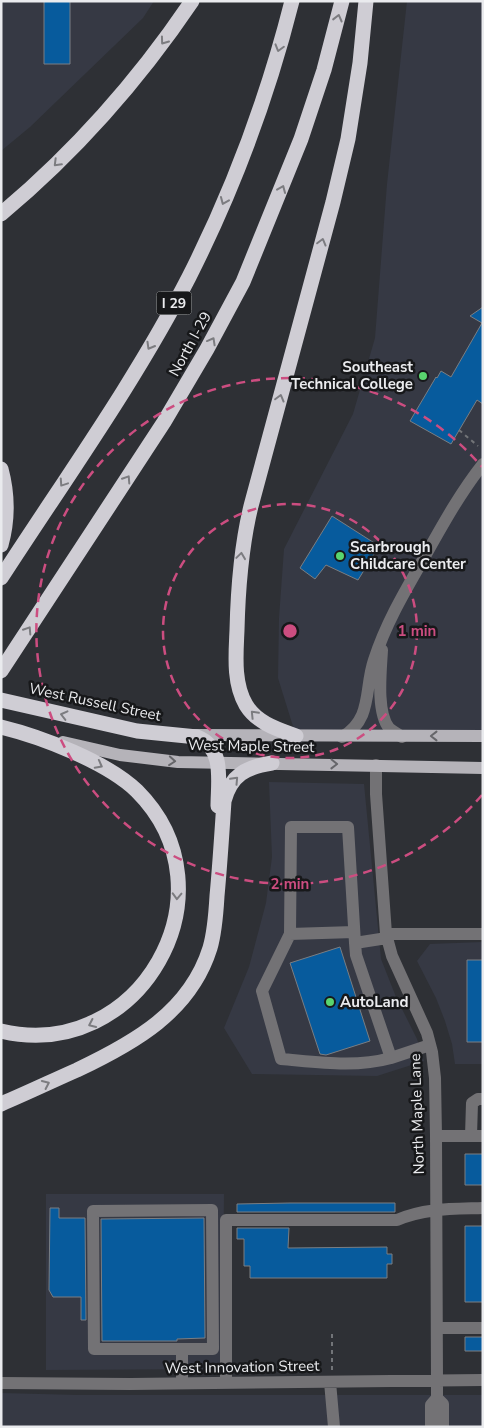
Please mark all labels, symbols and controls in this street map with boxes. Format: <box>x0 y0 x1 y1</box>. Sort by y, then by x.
one-way arrow <box>332 14 343 23</box>
one-way arrow <box>161 35 170 45</box>
one-way arrow <box>274 44 284 52</box>
one-way arrow <box>54 158 63 167</box>
one-way arrow <box>275 185 286 194</box>
one-way arrow <box>219 196 230 205</box>
one-way arrow <box>317 238 327 246</box>
road number: I 29 <box>156 292 192 314</box>
street label: North I-29 <box>164 308 216 380</box>
one-way arrow <box>205 337 215 346</box>
one-way arrow <box>147 340 157 349</box>
place label: Southeast Technical College <box>291 357 413 394</box>
marker: Southeast Technical College <box>417 370 429 382</box>
one-way arrow <box>274 395 284 403</box>
one-way arrow <box>120 476 130 485</box>
one-way arrow <box>60 477 69 487</box>
place label: Scarbrough Childcare Center <box>350 537 466 574</box>
marker: Scarbrough Childcare Center <box>334 550 346 562</box>
one-way arrow <box>235 552 246 560</box>
text: 1 min <box>398 621 436 641</box>
centre of rings <box>281 622 299 640</box>
one-way arrow <box>22 626 31 636</box>
street label: West Russell Street <box>27 678 164 726</box>
one-way arrow <box>60 710 69 721</box>
one-way arrow <box>251 710 260 719</box>
one-way arrow <box>430 731 438 741</box>
street label: West Maple Street <box>188 735 315 757</box>
one-way arrow <box>168 755 176 766</box>
one-way arrow <box>93 758 102 768</box>
one-way arrow <box>331 758 339 769</box>
one-way arrow <box>229 777 238 786</box>
text: 2 min <box>271 874 309 894</box>
one-way arrow <box>172 892 183 900</box>
place label: AutoLand <box>340 992 409 1012</box>
marker: AutoLand <box>324 996 336 1008</box>
one-way arrow <box>88 1017 97 1028</box>
street label: North Maple Lane <box>405 1053 429 1175</box>
one-way arrow <box>41 1080 50 1091</box>
street label: West Innovation Street <box>164 1356 320 1378</box>

